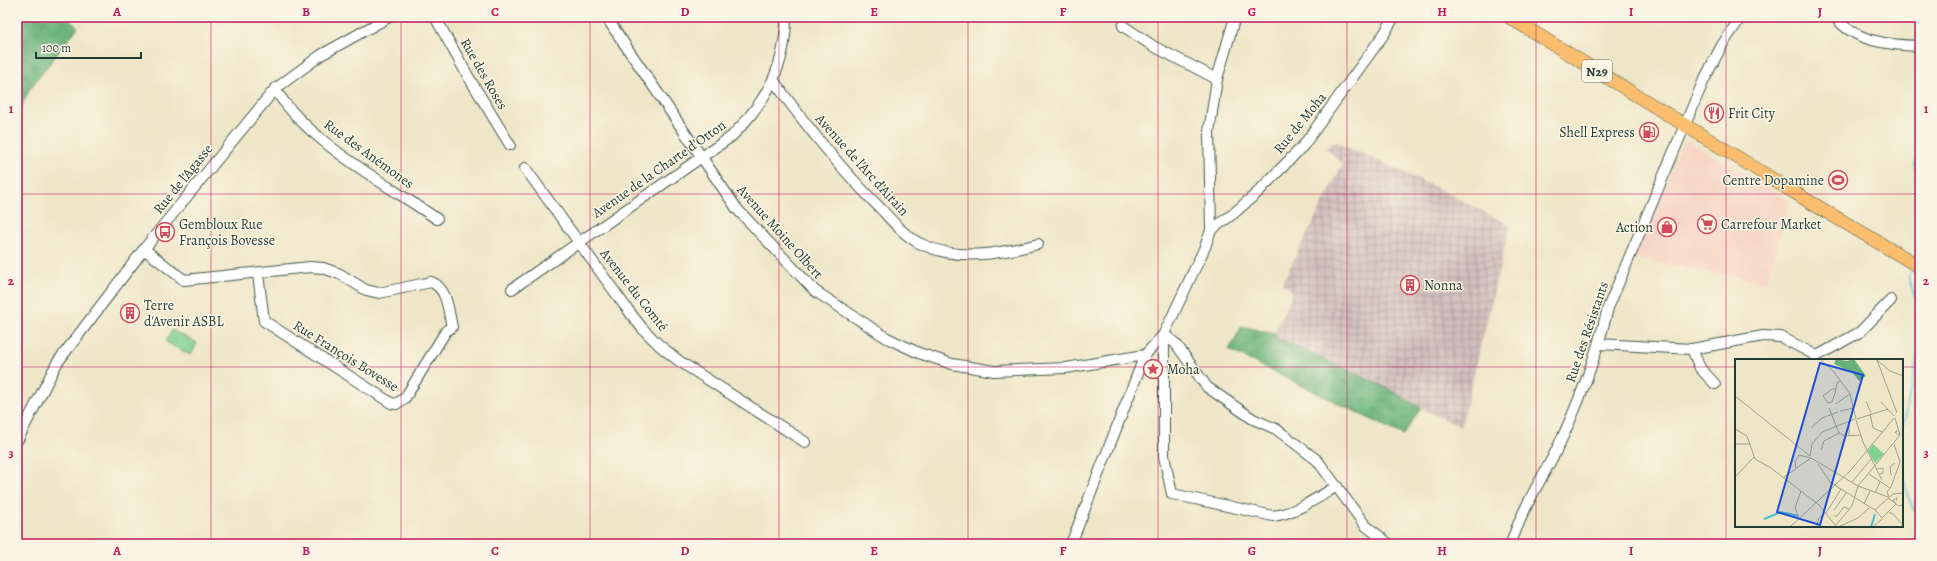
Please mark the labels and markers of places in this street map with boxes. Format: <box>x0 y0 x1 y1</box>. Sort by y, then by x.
restaurant icon: Frit City <box>1703 102 1725 124</box>
place label: Frit City <box>1728 104 1776 123</box>
fuel station icon: Shell Express <box>1638 121 1660 143</box>
place label: Shell Express <box>1559 123 1635 142</box>
sports icon: Centre Dopamine <box>1827 169 1849 191</box>
place label: Centre Dopamine <box>1722 171 1824 190</box>
supermarket icon: Carrefour Market <box>1696 213 1718 235</box>
place label: Gembloux Rue François Bovesse <box>179 215 275 250</box>
place label: Carrefour Market <box>1721 215 1822 234</box>
shop icon: Action <box>1656 216 1678 238</box>
place label: Action <box>1615 218 1653 237</box>
bus stop icon: Gembloux Rue François Bovesse <box>154 221 176 243</box>
building icon: Nonna <box>1399 274 1421 296</box>
place label: Nonna <box>1424 276 1463 295</box>
place label: Terre d'Avenir ASBL <box>144 296 224 331</box>
building icon: Terre d'Avenir ASBL <box>119 302 141 324</box>
place icon: Moha <box>1142 358 1164 380</box>
place label: Moha <box>1167 360 1200 379</box>

